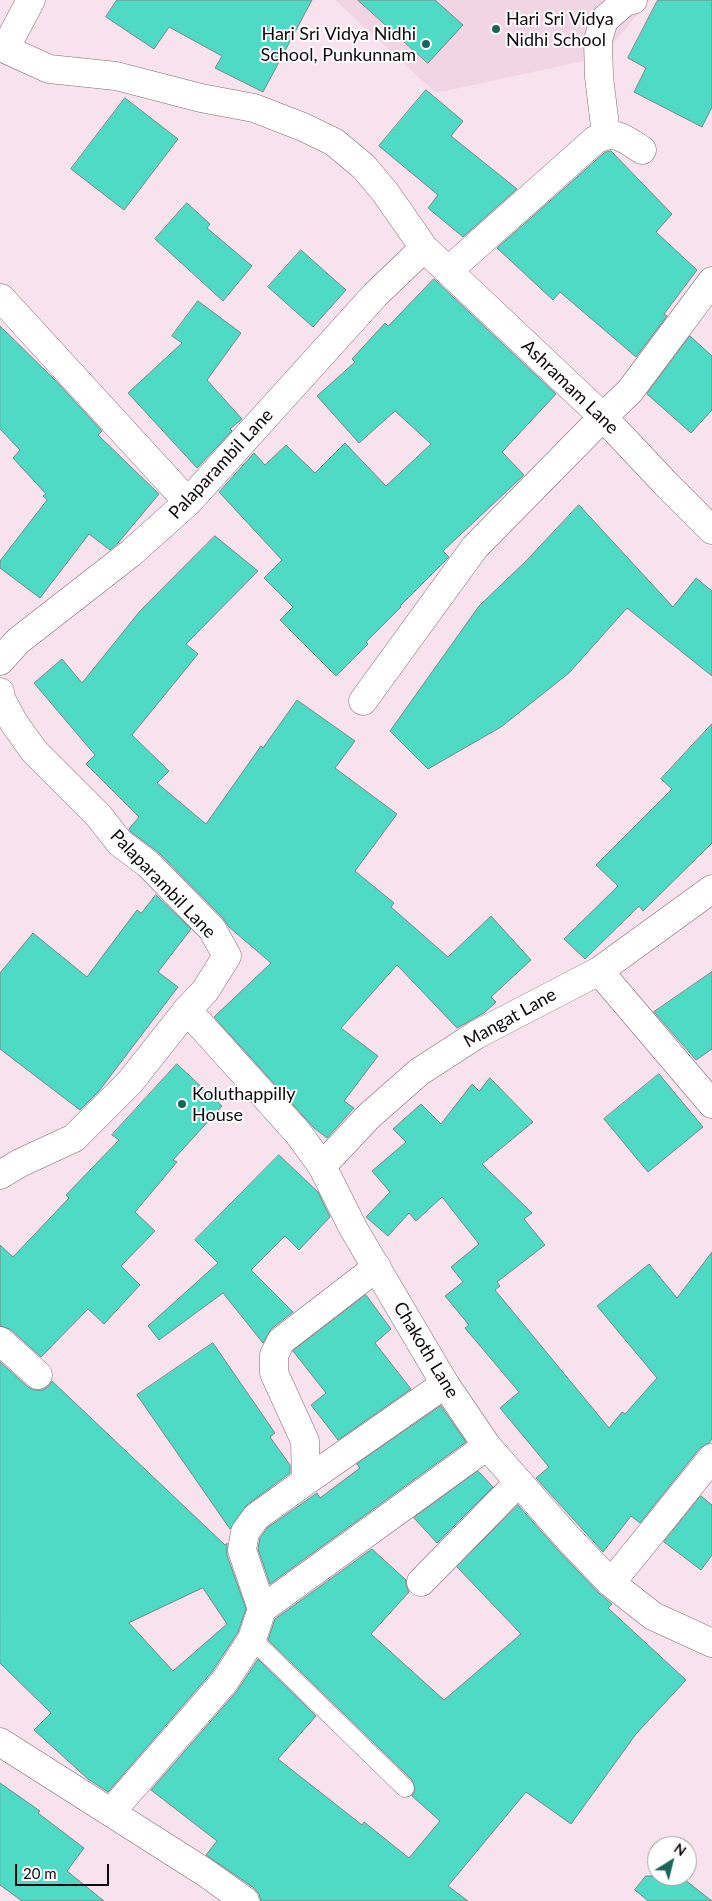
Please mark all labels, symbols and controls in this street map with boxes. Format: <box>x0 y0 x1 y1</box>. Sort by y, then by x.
place label: Hari Sri Vidya Nidhi School <box>506 8 614 50</box>
place label: Hari Sri Vidya Nidhi School, Punkunnam <box>260 23 416 66</box>
marker: Hari Sri Vidya Nidhi School <box>490 23 502 35</box>
marker: Hari Sri Vidya Nidhi School, Punkunnam <box>420 38 432 50</box>
street label: Ashramam Lane <box>517 335 623 439</box>
street label: Palaparambil Lane <box>164 404 278 524</box>
street label: Palaparambil Lane <box>106 825 220 943</box>
street label: Mangat Lane <box>460 984 560 1052</box>
place label: Koluthappilly House <box>192 1083 295 1126</box>
marker: Koluthappilly House <box>176 1098 188 1110</box>
street label: Chakoth Lane <box>389 1298 463 1402</box>
north arrow <box>647 1836 697 1886</box>
text: N <box>671 1839 690 1859</box>
scale bar <box>18 1854 111 1886</box>
text: 20 m <box>23 1864 57 1882</box>

